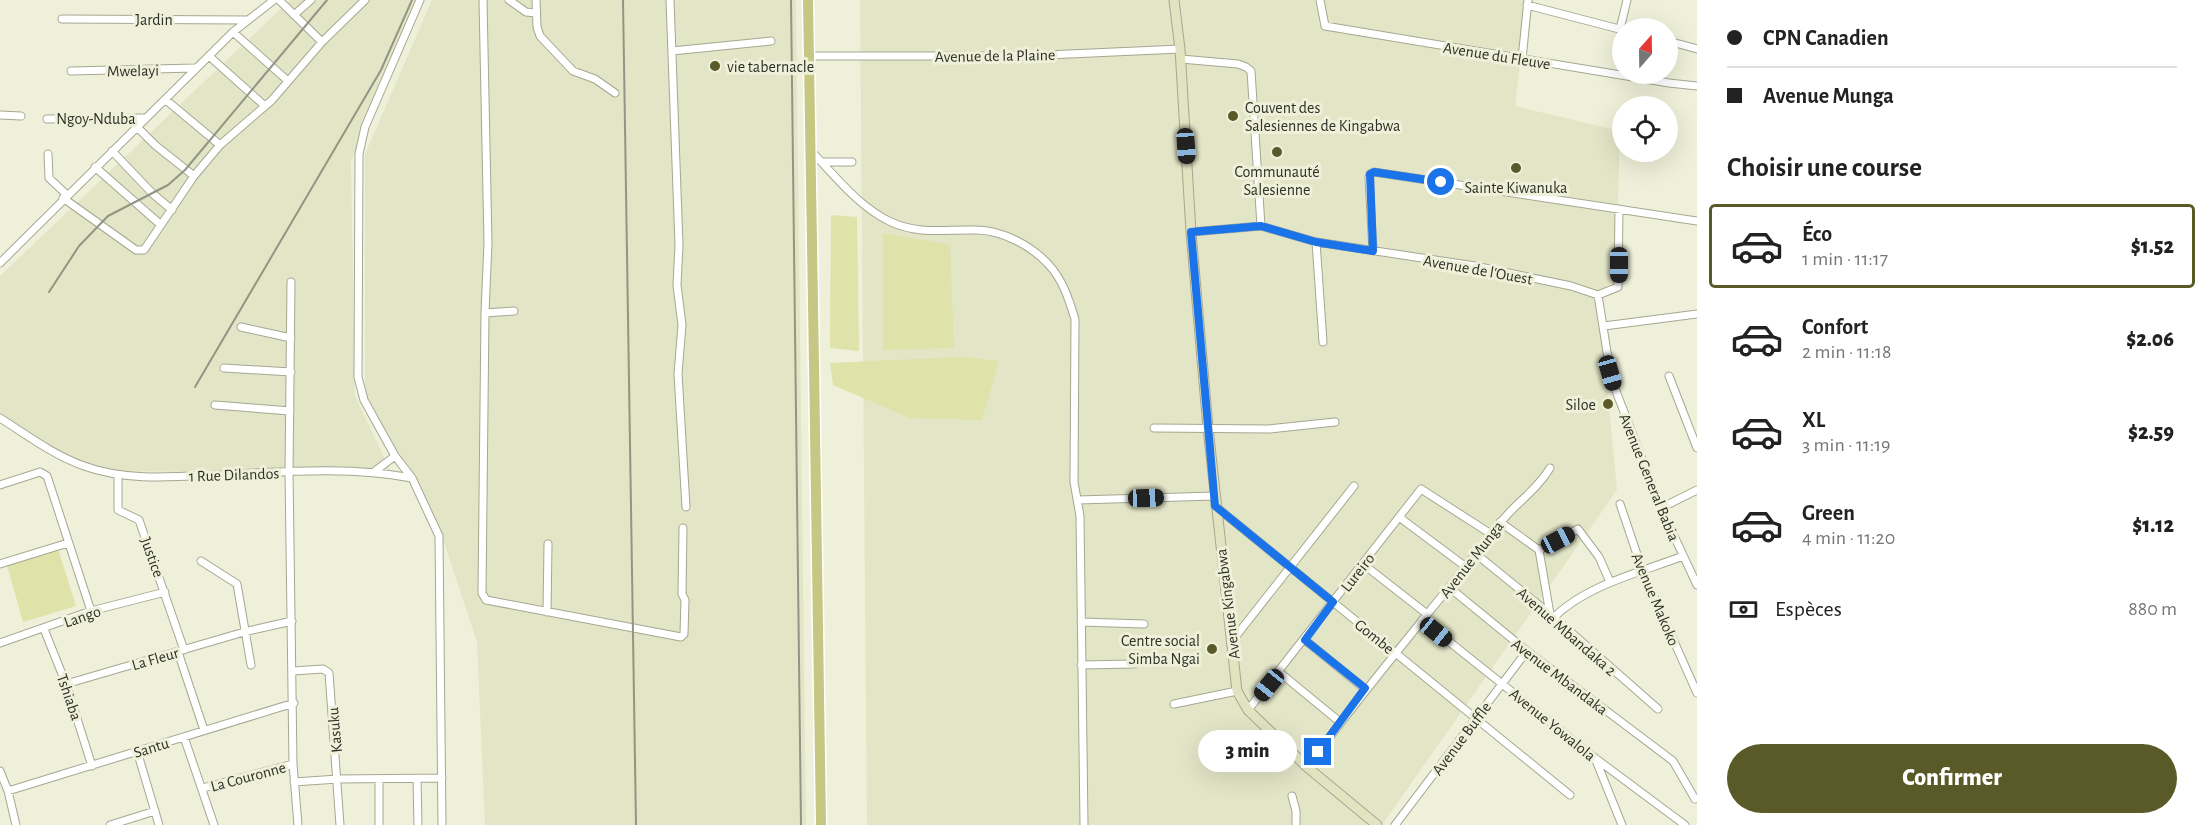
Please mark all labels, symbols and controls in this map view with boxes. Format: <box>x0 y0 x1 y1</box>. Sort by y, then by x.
street label: Jardin <box>135 12 173 28</box>
north arrow <box>1612 18 1678 84</box>
map controls <box>1612 18 1678 162</box>
text: CPN Canadien <box>1763 27 1889 49</box>
street label: Avenue du Fleuve <box>1442 40 1552 72</box>
street label: Avenue de la Plaine <box>935 47 1056 65</box>
marker: vie tabernacle <box>708 59 722 73</box>
place label: vie tabernacle <box>727 59 814 75</box>
street label: Mwelayi <box>107 63 159 80</box>
text: Avenue Munga <box>1763 85 1894 107</box>
button: locate <box>1612 96 1678 162</box>
place label: Couvent des Salesiennes de Kingabwa <box>1245 100 1401 134</box>
marker: Couvent des Salesiennes de Kingabwa <box>1226 109 1240 123</box>
street label: Ngoy-Nduba <box>56 111 136 128</box>
car <box>1176 127 1196 165</box>
marker: Communauté Salesienne <box>1270 145 1284 159</box>
text: Choisir une course <box>1727 154 1922 181</box>
marker: Sainte Kiwanuka <box>1509 161 1523 175</box>
place label: Communauté Salesienne <box>1234 164 1320 198</box>
route start <box>1427 168 1454 195</box>
place label: Sainte Kiwanuka <box>1465 180 1567 196</box>
icon: car <box>1730 219 1784 273</box>
text: Éco <box>1802 223 1832 245</box>
text: $1.52 <box>2131 235 2174 257</box>
car <box>1610 247 1628 283</box>
text: 1 min · 11:17 <box>1802 249 1888 269</box>
street label: Avenue de l'Ouest <box>1422 253 1534 287</box>
icon: car <box>1730 312 1784 366</box>
text: Confort <box>1802 316 1868 338</box>
text: $2.06 <box>2126 328 2174 350</box>
text: 2 min · 11:18 <box>1802 342 1891 362</box>
car <box>1596 353 1624 393</box>
place label: Siloe <box>1565 397 1596 413</box>
marker: Siloe <box>1601 397 1615 411</box>
icon: car <box>1730 405 1784 459</box>
text: XL <box>1802 409 1825 431</box>
street label: Avenue General Babia <box>1616 411 1682 543</box>
text: $2.59 <box>2128 421 2174 443</box>
text: 3 min · 11:19 <box>1802 435 1891 455</box>
street label: 1 Rue Dilandos <box>188 465 280 485</box>
car <box>1128 488 1164 508</box>
icon: car <box>1730 498 1784 552</box>
text: Green <box>1802 502 1855 524</box>
text: $1.12 <box>2132 514 2174 536</box>
street label: Avenue Munga <box>1437 518 1507 601</box>
car <box>1538 524 1578 556</box>
text: 4 min · 11:20 <box>1802 528 1895 548</box>
street label: Justice <box>137 535 167 580</box>
street label: Avenue Kingabwa <box>1213 548 1243 660</box>
street label: Lureiro <box>1338 550 1378 595</box>
street label: Avenue Makoko <box>1628 551 1682 648</box>
street label: Avenue Mbandaka 2 <box>1513 583 1621 679</box>
icon: cash <box>1727 593 1760 626</box>
text: Espèces <box>1775 598 1842 620</box>
text: 880 m <box>2128 599 2177 619</box>
street label: Lango <box>62 603 103 631</box>
car <box>1416 614 1456 650</box>
street label: Gombe <box>1352 616 1397 657</box>
place label: Centre social Simba Ngai <box>1121 633 1200 667</box>
street label: Avenue Mbandaka <box>1508 634 1612 718</box>
marker: Centre social Simba Ngai <box>1205 642 1219 656</box>
street label: La Fleur <box>130 644 181 673</box>
car <box>1251 665 1287 705</box>
street label: Tshiaba <box>54 672 84 723</box>
street label: Avenue Yowalola <box>1506 685 1598 764</box>
street label: Avenue Buffle <box>1429 699 1494 778</box>
street label: Kasuku <box>325 707 345 753</box>
callout: 3 min <box>1198 731 1297 773</box>
street label: Santu <box>132 735 171 761</box>
route end <box>1304 738 1331 765</box>
text: 3 min <box>1225 741 1270 761</box>
button: Confirmer <box>1727 744 2177 813</box>
street label: La Couronne <box>209 759 288 795</box>

